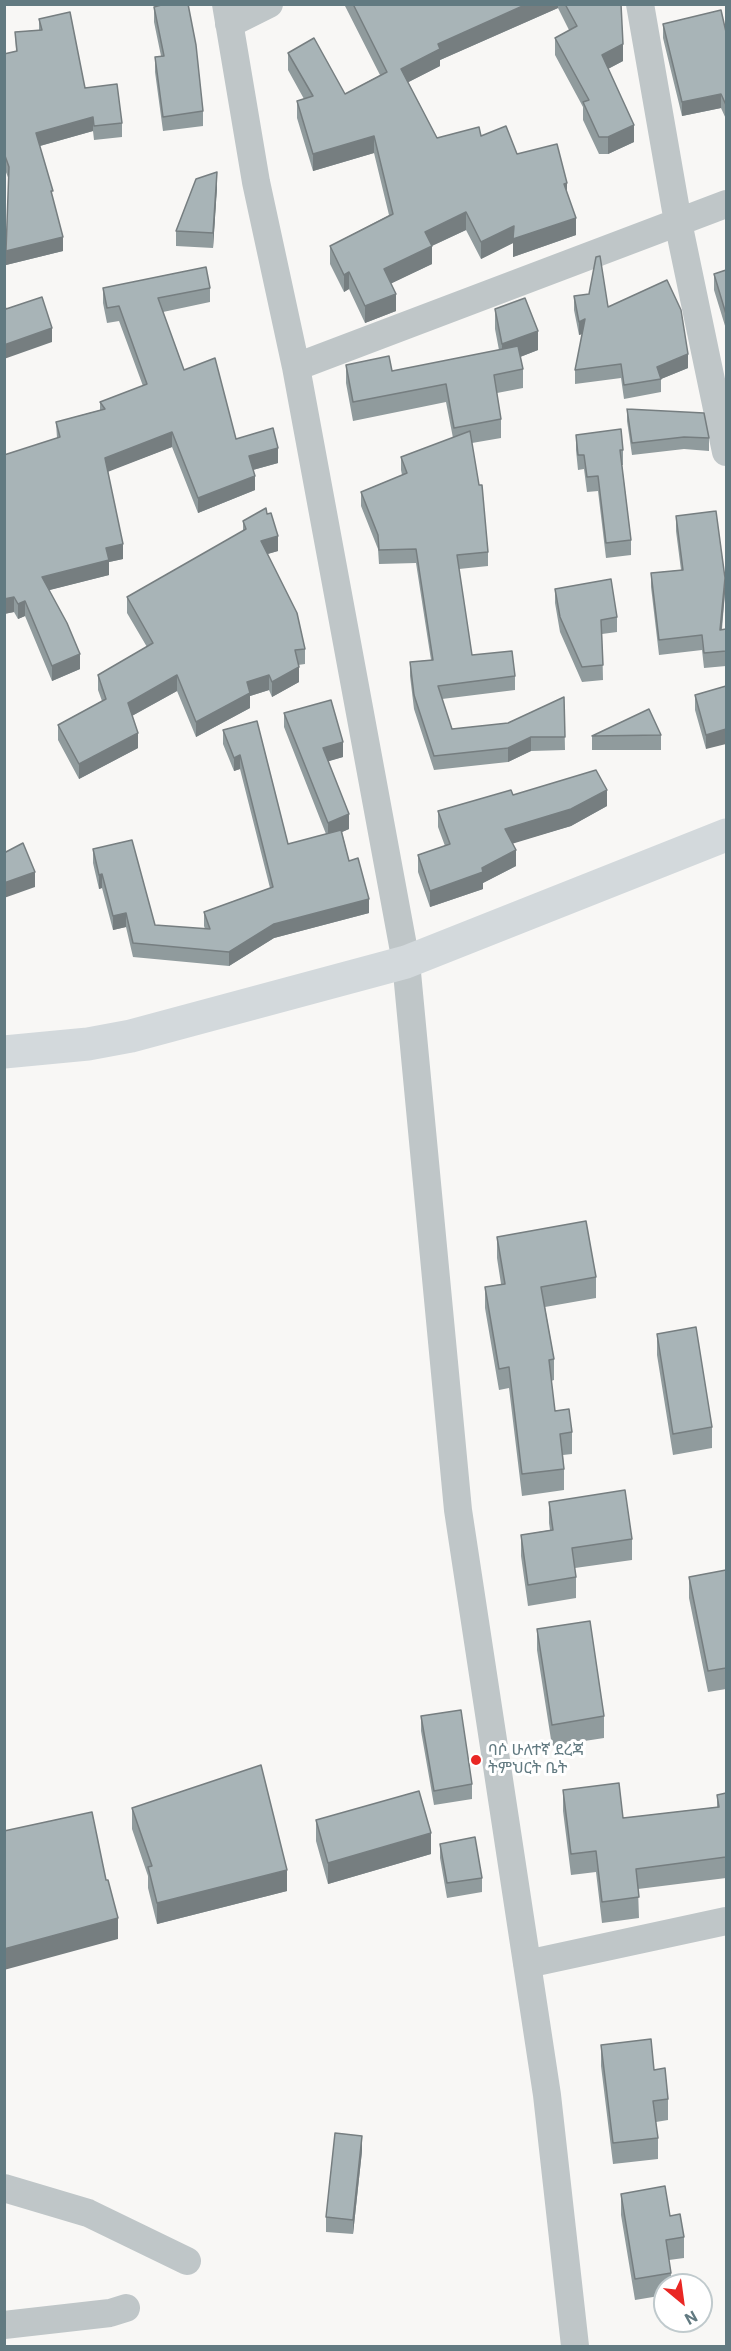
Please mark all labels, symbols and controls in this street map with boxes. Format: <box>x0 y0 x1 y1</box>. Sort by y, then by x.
place label: ባሶ ሁለተኛ ደረጃ ትምህርት ቤት <box>488 1741 584 1779</box>
marker: ባሶ ሁለተኛ ደረጃ ትምህርት ቤት <box>469 1753 483 1767</box>
north arrow <box>653 2273 713 2333</box>
text: N <box>681 2306 701 2328</box>

